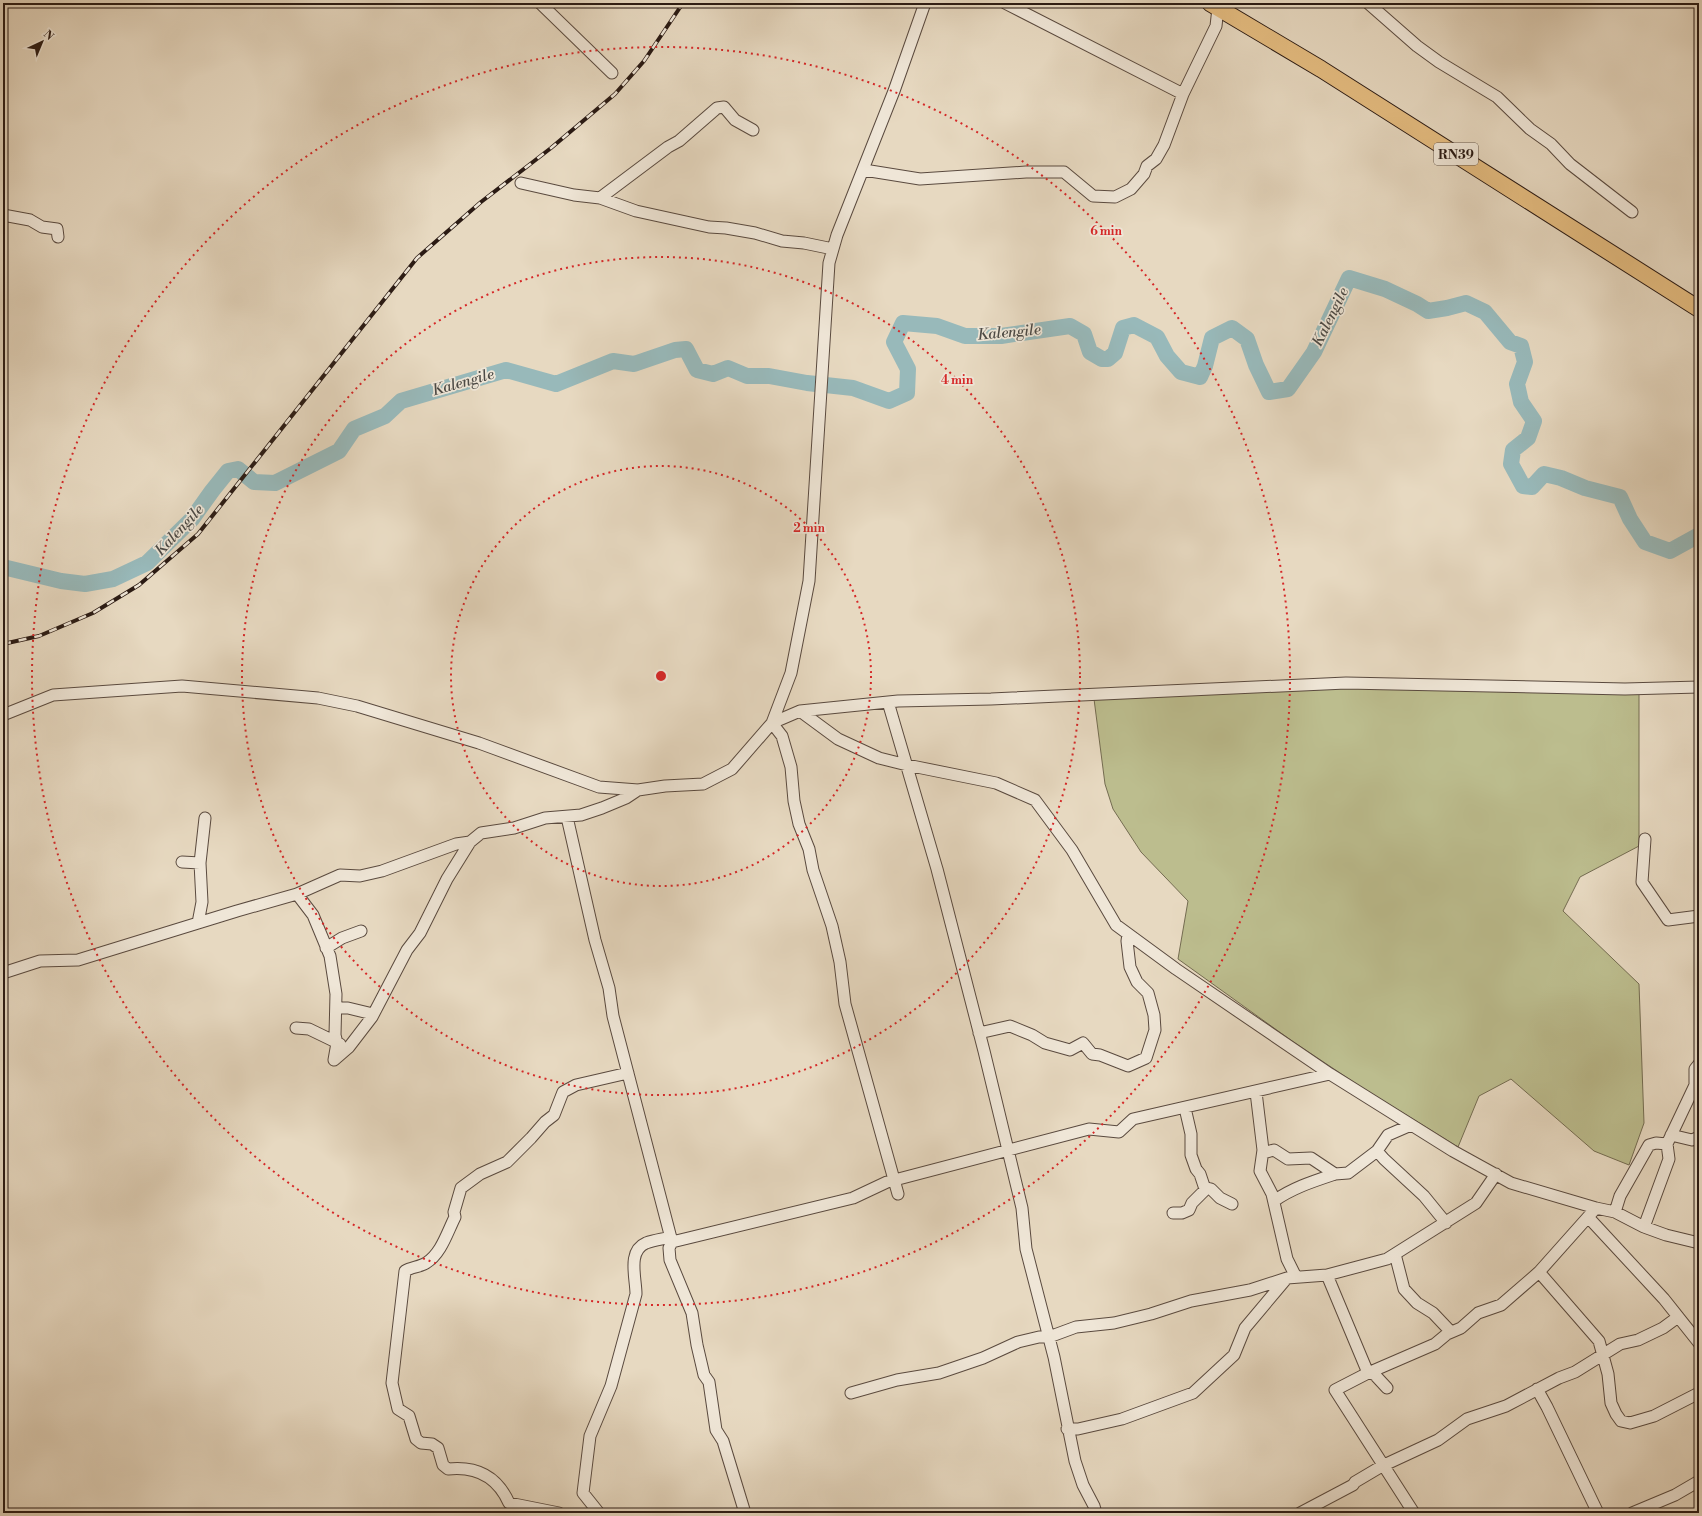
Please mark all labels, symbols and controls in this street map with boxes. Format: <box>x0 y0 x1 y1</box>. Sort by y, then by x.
north arrow <box>22 22 62 62</box>
text: N <box>40 27 56 44</box>
road number: RN39 <box>1434 143 1478 165</box>
text: 6 min <box>1090 224 1122 239</box>
water label: Kalengile <box>1308 284 1353 350</box>
water label: Kalengile <box>976 320 1042 345</box>
water label: Kalengile <box>430 365 496 400</box>
text: 4 min <box>941 373 974 388</box>
water label: Kalengile <box>151 501 208 560</box>
text: 2 min <box>793 521 825 536</box>
centre of rings <box>654 669 668 683</box>

